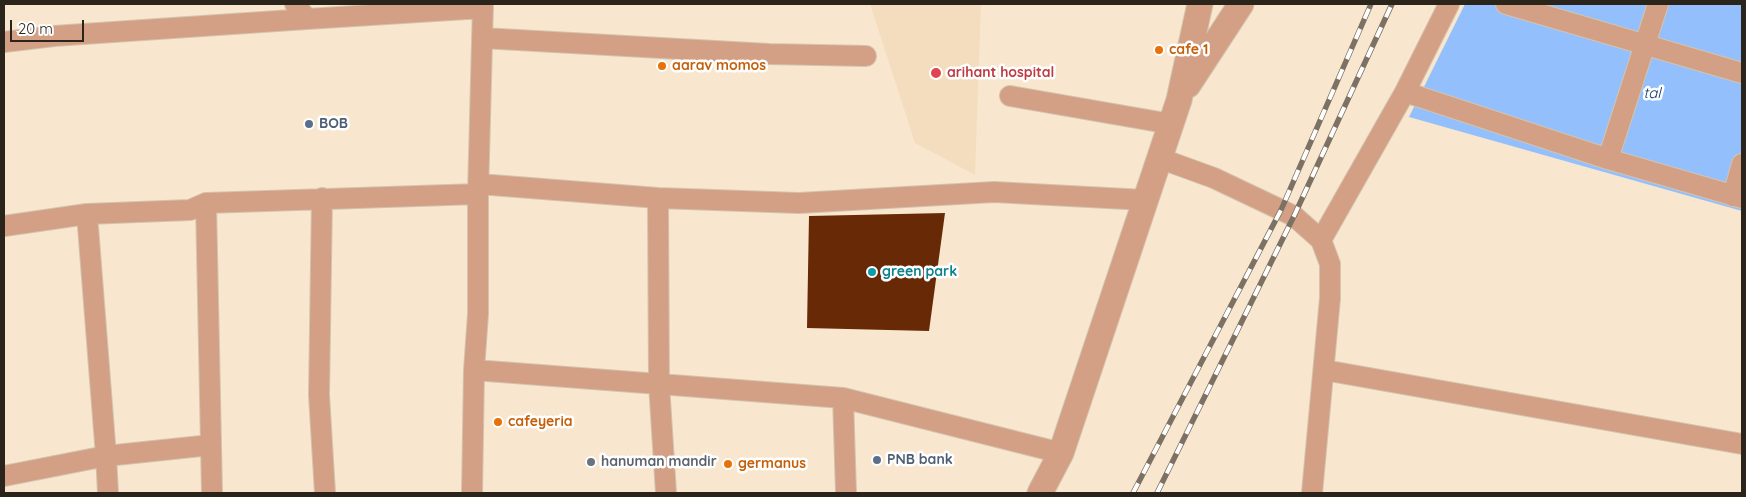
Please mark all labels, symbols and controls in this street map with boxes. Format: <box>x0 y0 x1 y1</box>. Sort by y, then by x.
scale bar <box>12 10 86 42</box>
text: 20 m <box>18 19 53 38</box>
place label: cafe 1 <box>1169 42 1208 58</box>
marker: cafe 1 <box>1153 44 1165 56</box>
place label: aarav momos <box>672 58 766 74</box>
marker: aarav momos <box>656 60 668 72</box>
place label: arihant hospital <box>947 65 1054 81</box>
marker: arihant hospital <box>929 66 943 80</box>
water label: tal <box>1643 84 1661 102</box>
place label: BOB <box>319 116 348 132</box>
marker: BOB <box>303 118 315 130</box>
place label: green park <box>882 264 957 280</box>
marker: green park <box>866 266 878 278</box>
place label: cafeyeria <box>508 414 573 430</box>
marker: cafeyeria <box>492 416 504 428</box>
place label: PNB bank <box>887 452 953 468</box>
place label: hanuman mandir <box>601 454 717 470</box>
marker: PNB bank <box>871 454 883 466</box>
marker: hanuman mandir <box>585 456 597 468</box>
place label: germanus <box>738 456 806 472</box>
marker: germanus <box>722 458 734 470</box>

